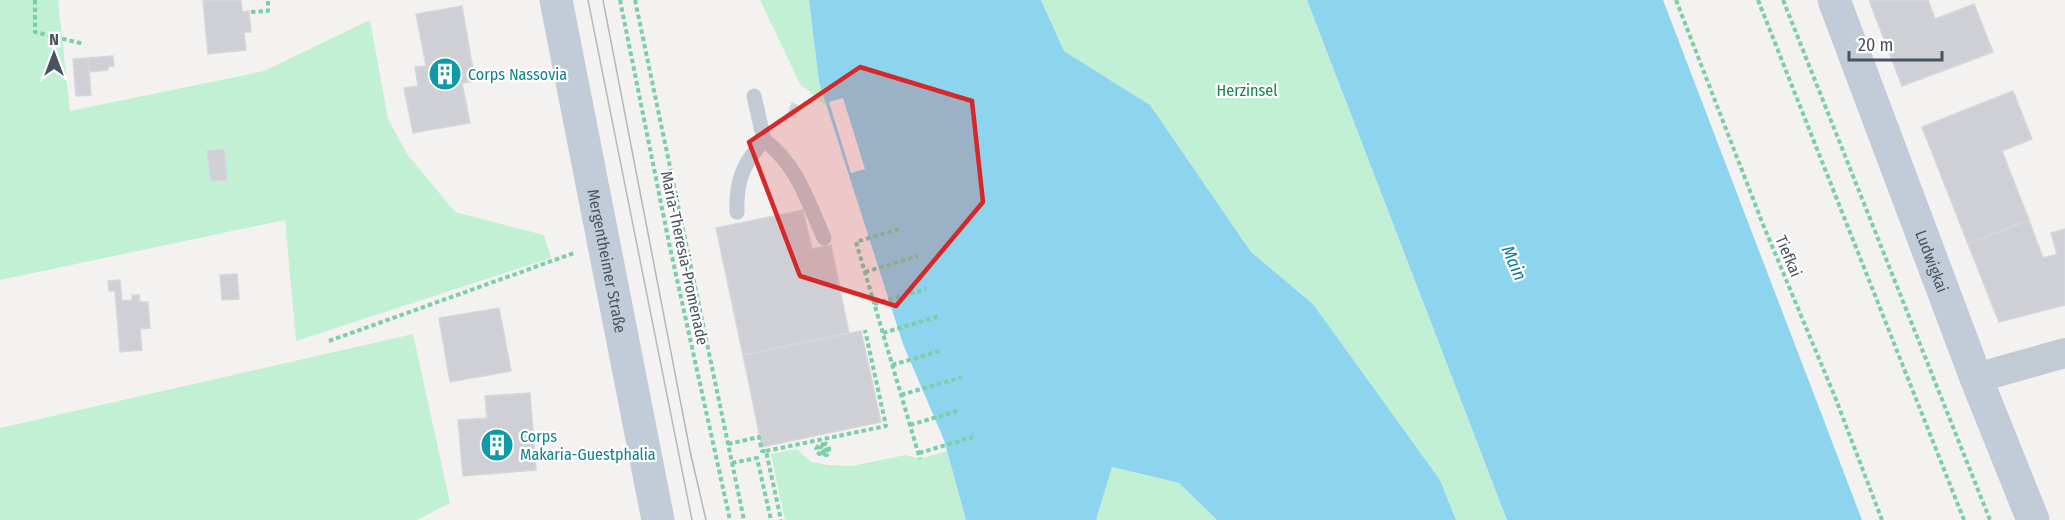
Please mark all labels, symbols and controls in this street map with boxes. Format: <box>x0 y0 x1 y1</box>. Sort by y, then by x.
north arrow <box>24 24 84 84</box>
scale bar <box>1849 24 1942 62</box>
text: N <box>49 30 59 49</box>
text: 20 m <box>1858 34 1893 56</box>
building icon: Corps Nassovia <box>427 56 463 92</box>
place label: Corps Nassovia <box>468 65 567 84</box>
park label: Herzinsel <box>1217 81 1277 100</box>
street label: Maria-Theresia-Promenade <box>657 169 712 347</box>
street label: Mergentheimer Straße <box>583 188 630 335</box>
street label: Ludwigkai <box>1911 228 1952 295</box>
street label: Tiefkai <box>1771 233 1806 280</box>
water label: Main <box>1497 242 1531 284</box>
building icon: Corps Makaria-Guestphalia <box>479 427 515 463</box>
place label: Corps Makaria-Guestphalia <box>520 427 656 464</box>

